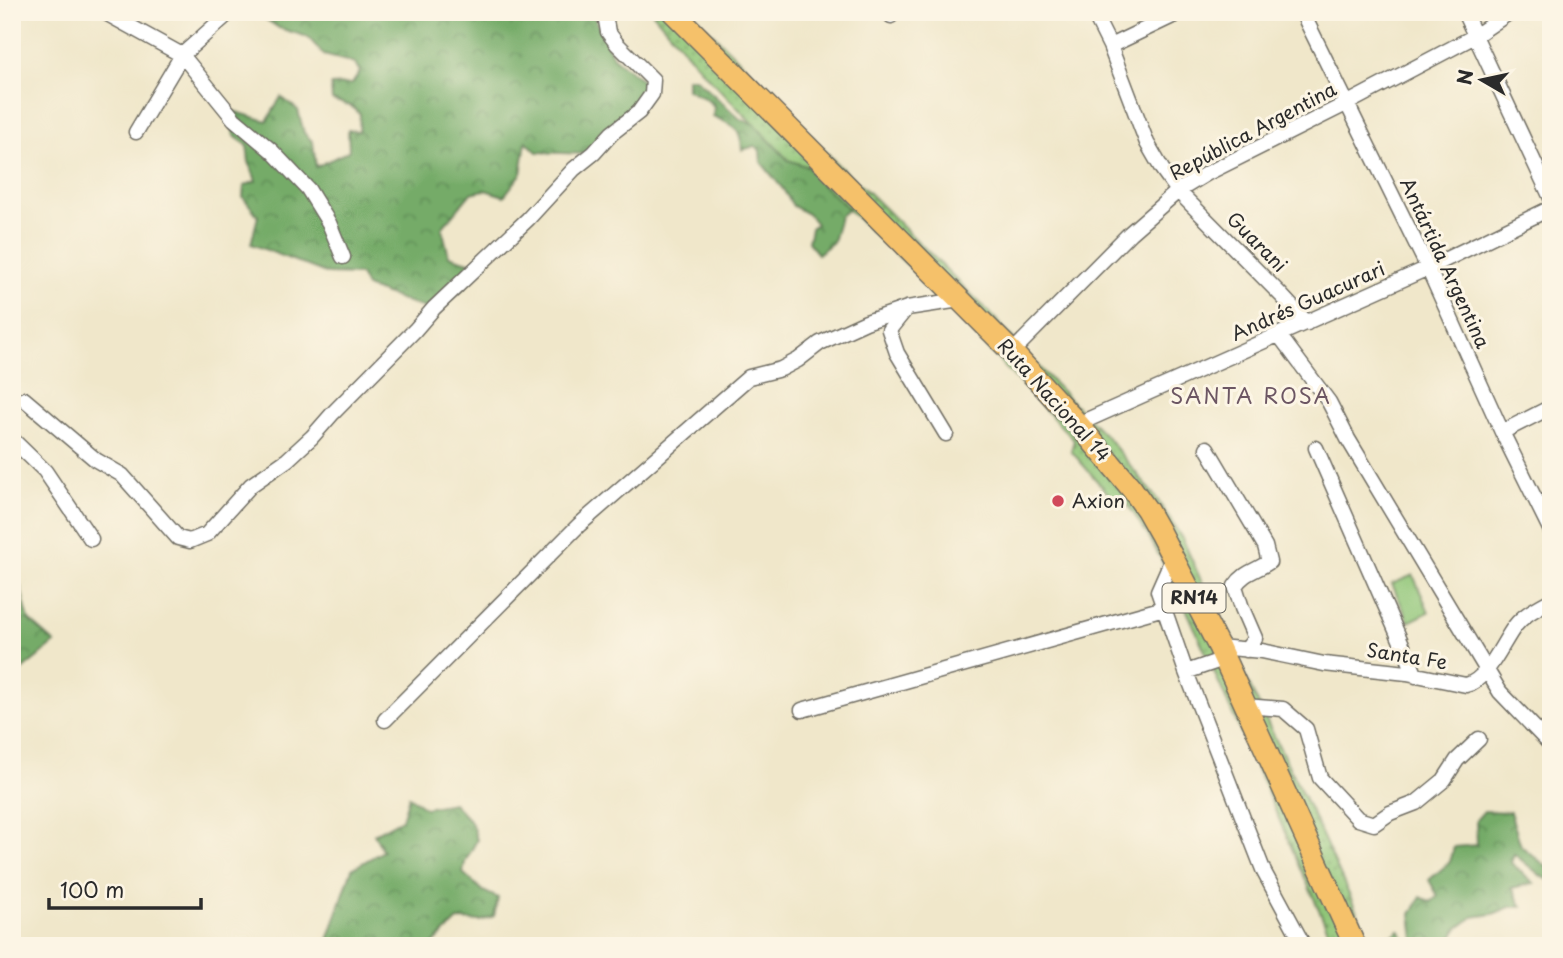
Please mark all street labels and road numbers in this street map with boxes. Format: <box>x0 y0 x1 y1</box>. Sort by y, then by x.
street label: República Argentina <box>1164 74 1341 186</box>
street label: Antártida Argentina <box>1394 173 1498 353</box>
street label: Guarani <box>1221 205 1294 278</box>
street label: Andrés Guacurari <box>1226 254 1389 347</box>
street label: Ruta Nacional 14 <box>992 332 1118 467</box>
road number: RN14 <box>1162 584 1226 612</box>
street label: Santa Fe <box>1365 635 1450 675</box>

